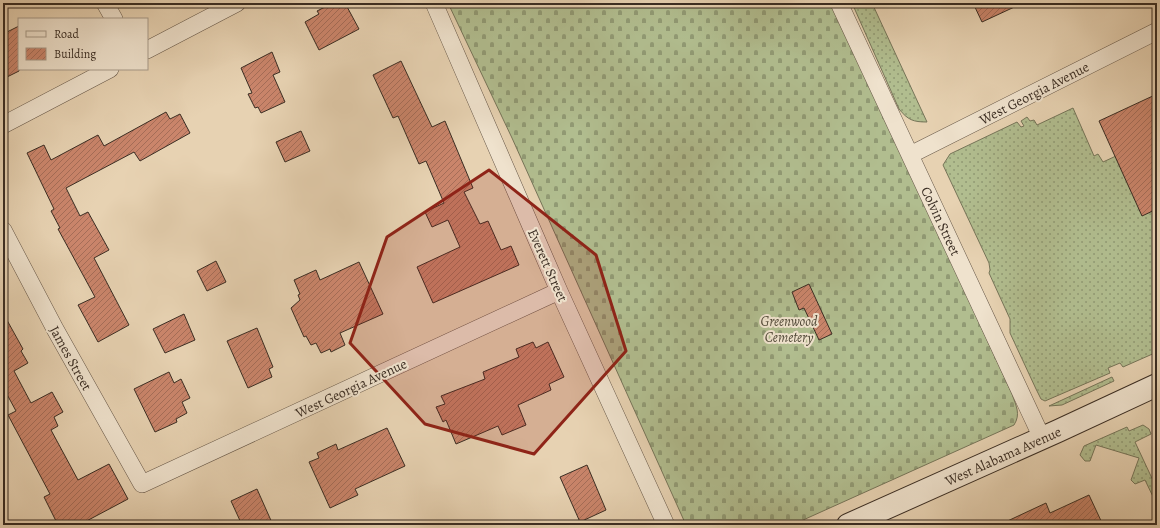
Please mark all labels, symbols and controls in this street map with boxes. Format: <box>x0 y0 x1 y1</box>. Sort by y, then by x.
legend <box>18 18 148 70</box>
text: Road <box>54 26 80 42</box>
text: Building <box>54 46 96 62</box>
street label: West Georgia Avenue <box>975 58 1092 130</box>
street label: Colvin Street <box>916 184 965 259</box>
street label: Everett Street <box>523 226 572 305</box>
park label: Greenwood Cemetery <box>761 312 818 347</box>
street label: James Street <box>45 322 96 394</box>
street label: West Georgia Avenue <box>292 354 410 423</box>
street label: West Alabama Avenue <box>941 422 1064 491</box>

